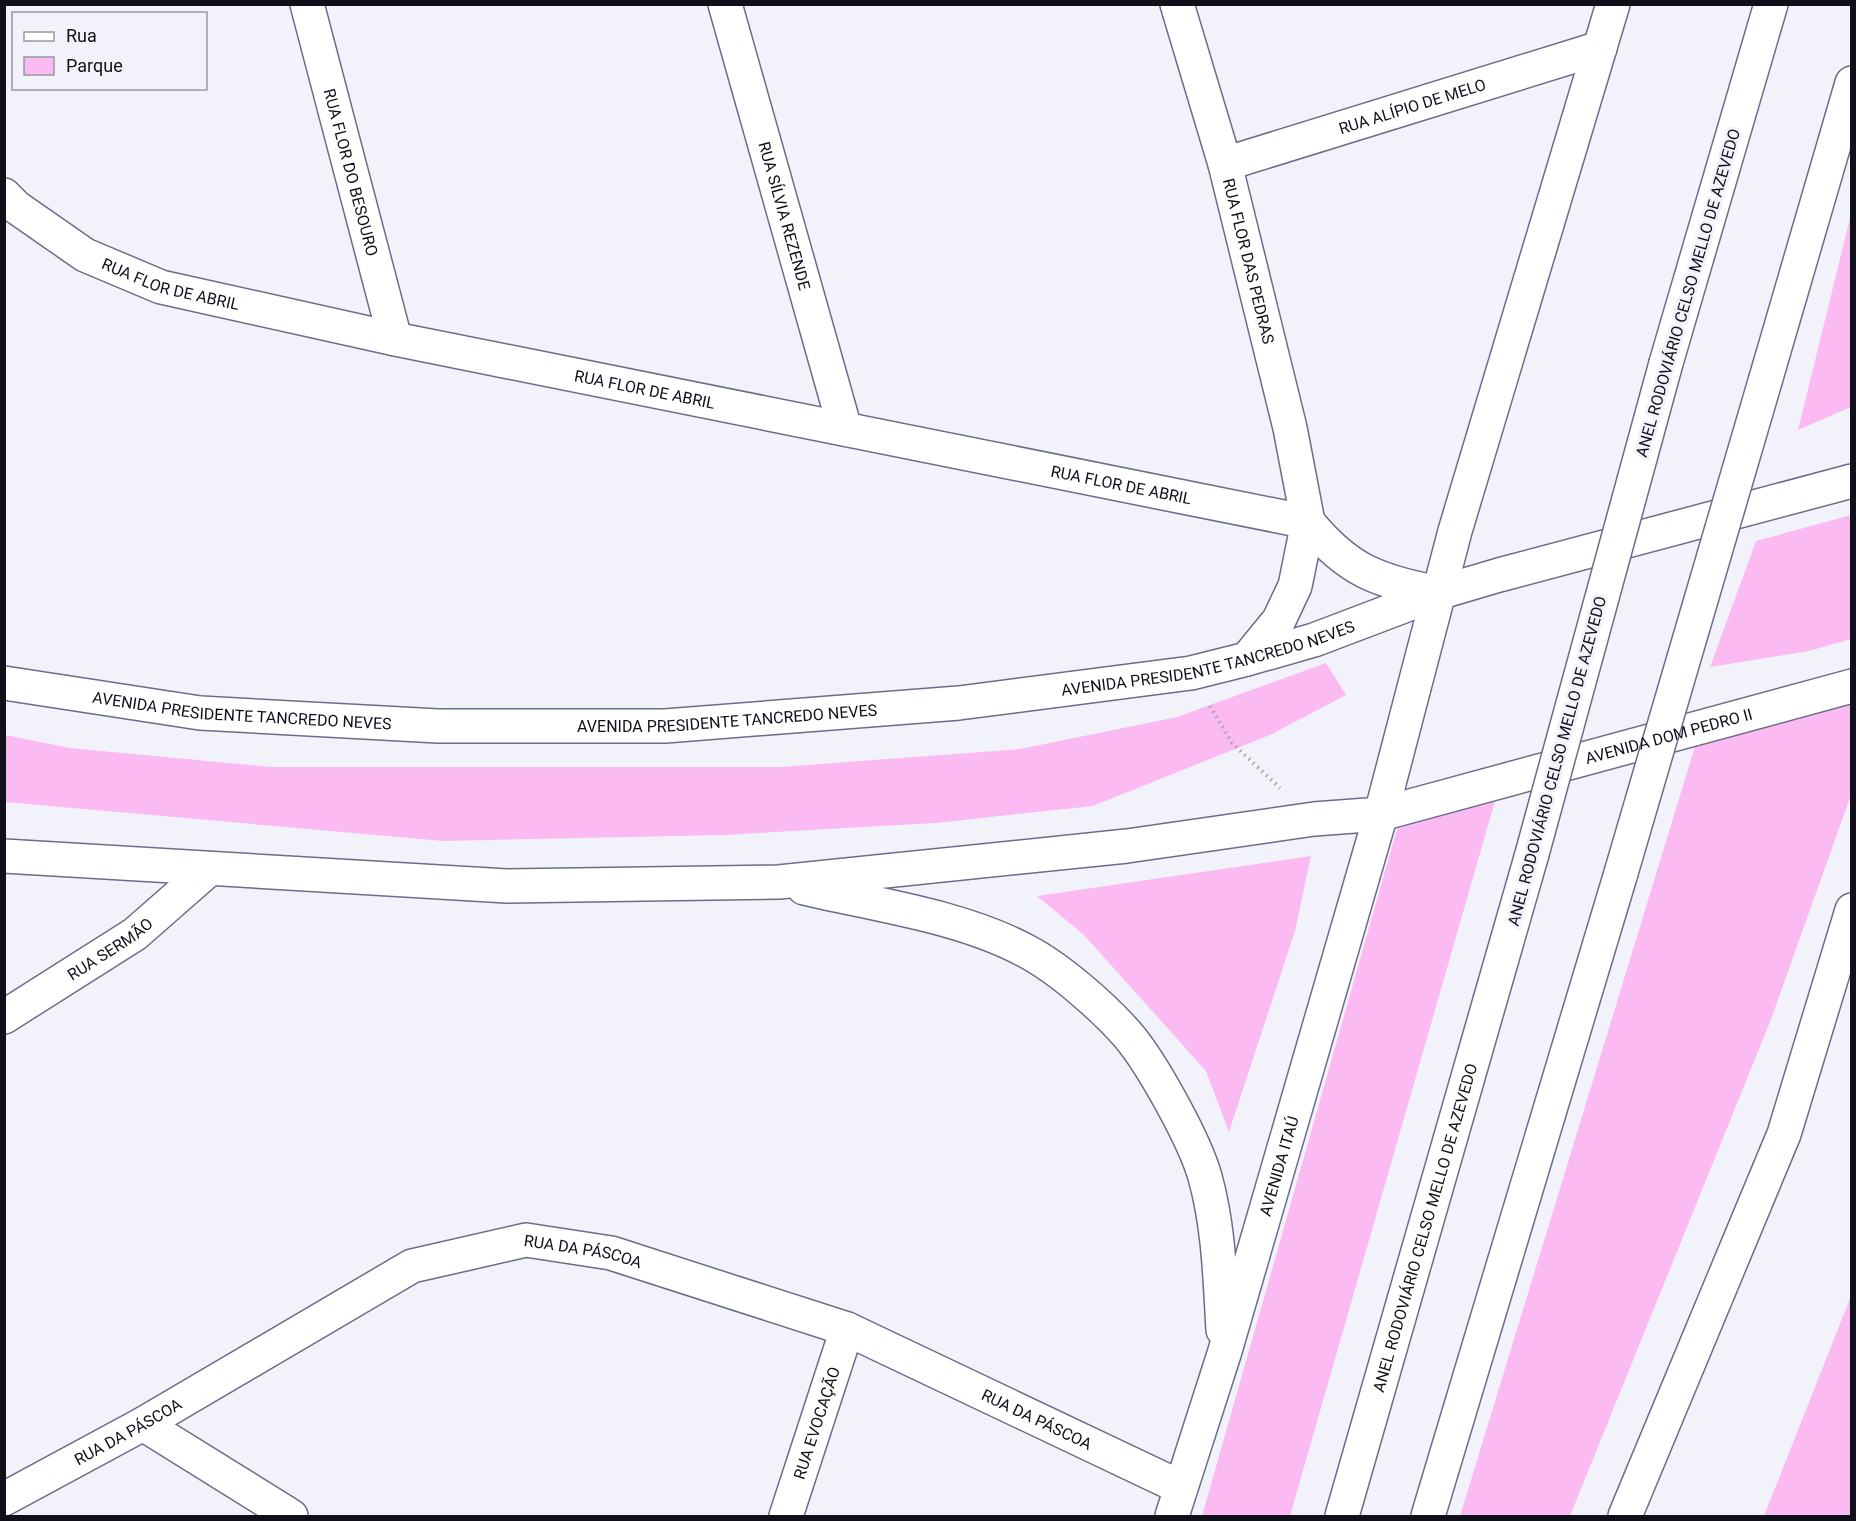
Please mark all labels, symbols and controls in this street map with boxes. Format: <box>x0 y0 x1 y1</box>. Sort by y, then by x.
legend <box>12 12 207 90</box>
text: Rua <box>66 25 97 46</box>
text: Parque <box>66 55 123 76</box>
street label: RUA ALÍPIO DE MELO <box>1336 74 1488 138</box>
street label: RUA FLOR DO BESOURO <box>320 86 382 258</box>
street label: ANEL RODOVIÁRIO CELSO MELLO DE AZEVEDO <box>1632 127 1744 459</box>
street label: RUA SÍLVIA REZENDE <box>755 139 815 292</box>
street label: RUA FLOR DAS PEDRAS <box>1219 176 1278 346</box>
street label: RUA FLOR DE ABRIL <box>99 254 242 314</box>
street label: RUA FLOR DE ABRIL <box>573 366 717 413</box>
street label: RUA FLOR DE ABRIL <box>1049 461 1194 508</box>
street label: ANEL RODOVIÁRIO CELSO MELLO DE AZEVEDO <box>1504 594 1610 928</box>
street label: AVENIDA PRESIDENTE TANCREDO NEVES <box>1060 616 1357 699</box>
street label: AVENIDA PRESIDENTE TANCREDO NEVES <box>91 687 392 733</box>
street label: AVENIDA PRESIDENTE TANCREDO NEVES <box>577 700 878 736</box>
street label: AVENIDA DOM PEDRO II <box>1583 704 1754 768</box>
street label: RUA SERMÃO <box>64 914 156 984</box>
street label: ANEL RODOVIÁRIO CELSO MELLO DE AZEVEDO <box>1369 1061 1481 1394</box>
street label: AVENIDA ITAÚ <box>1255 1114 1302 1218</box>
street label: RUA DA PÁSCOA <box>523 1230 645 1272</box>
street label: RUA EVOCAÇÃO <box>789 1364 844 1482</box>
street label: RUA DA PÁSCOA <box>979 1385 1096 1454</box>
street label: RUA DA PÁSCOA <box>71 1394 185 1469</box>

